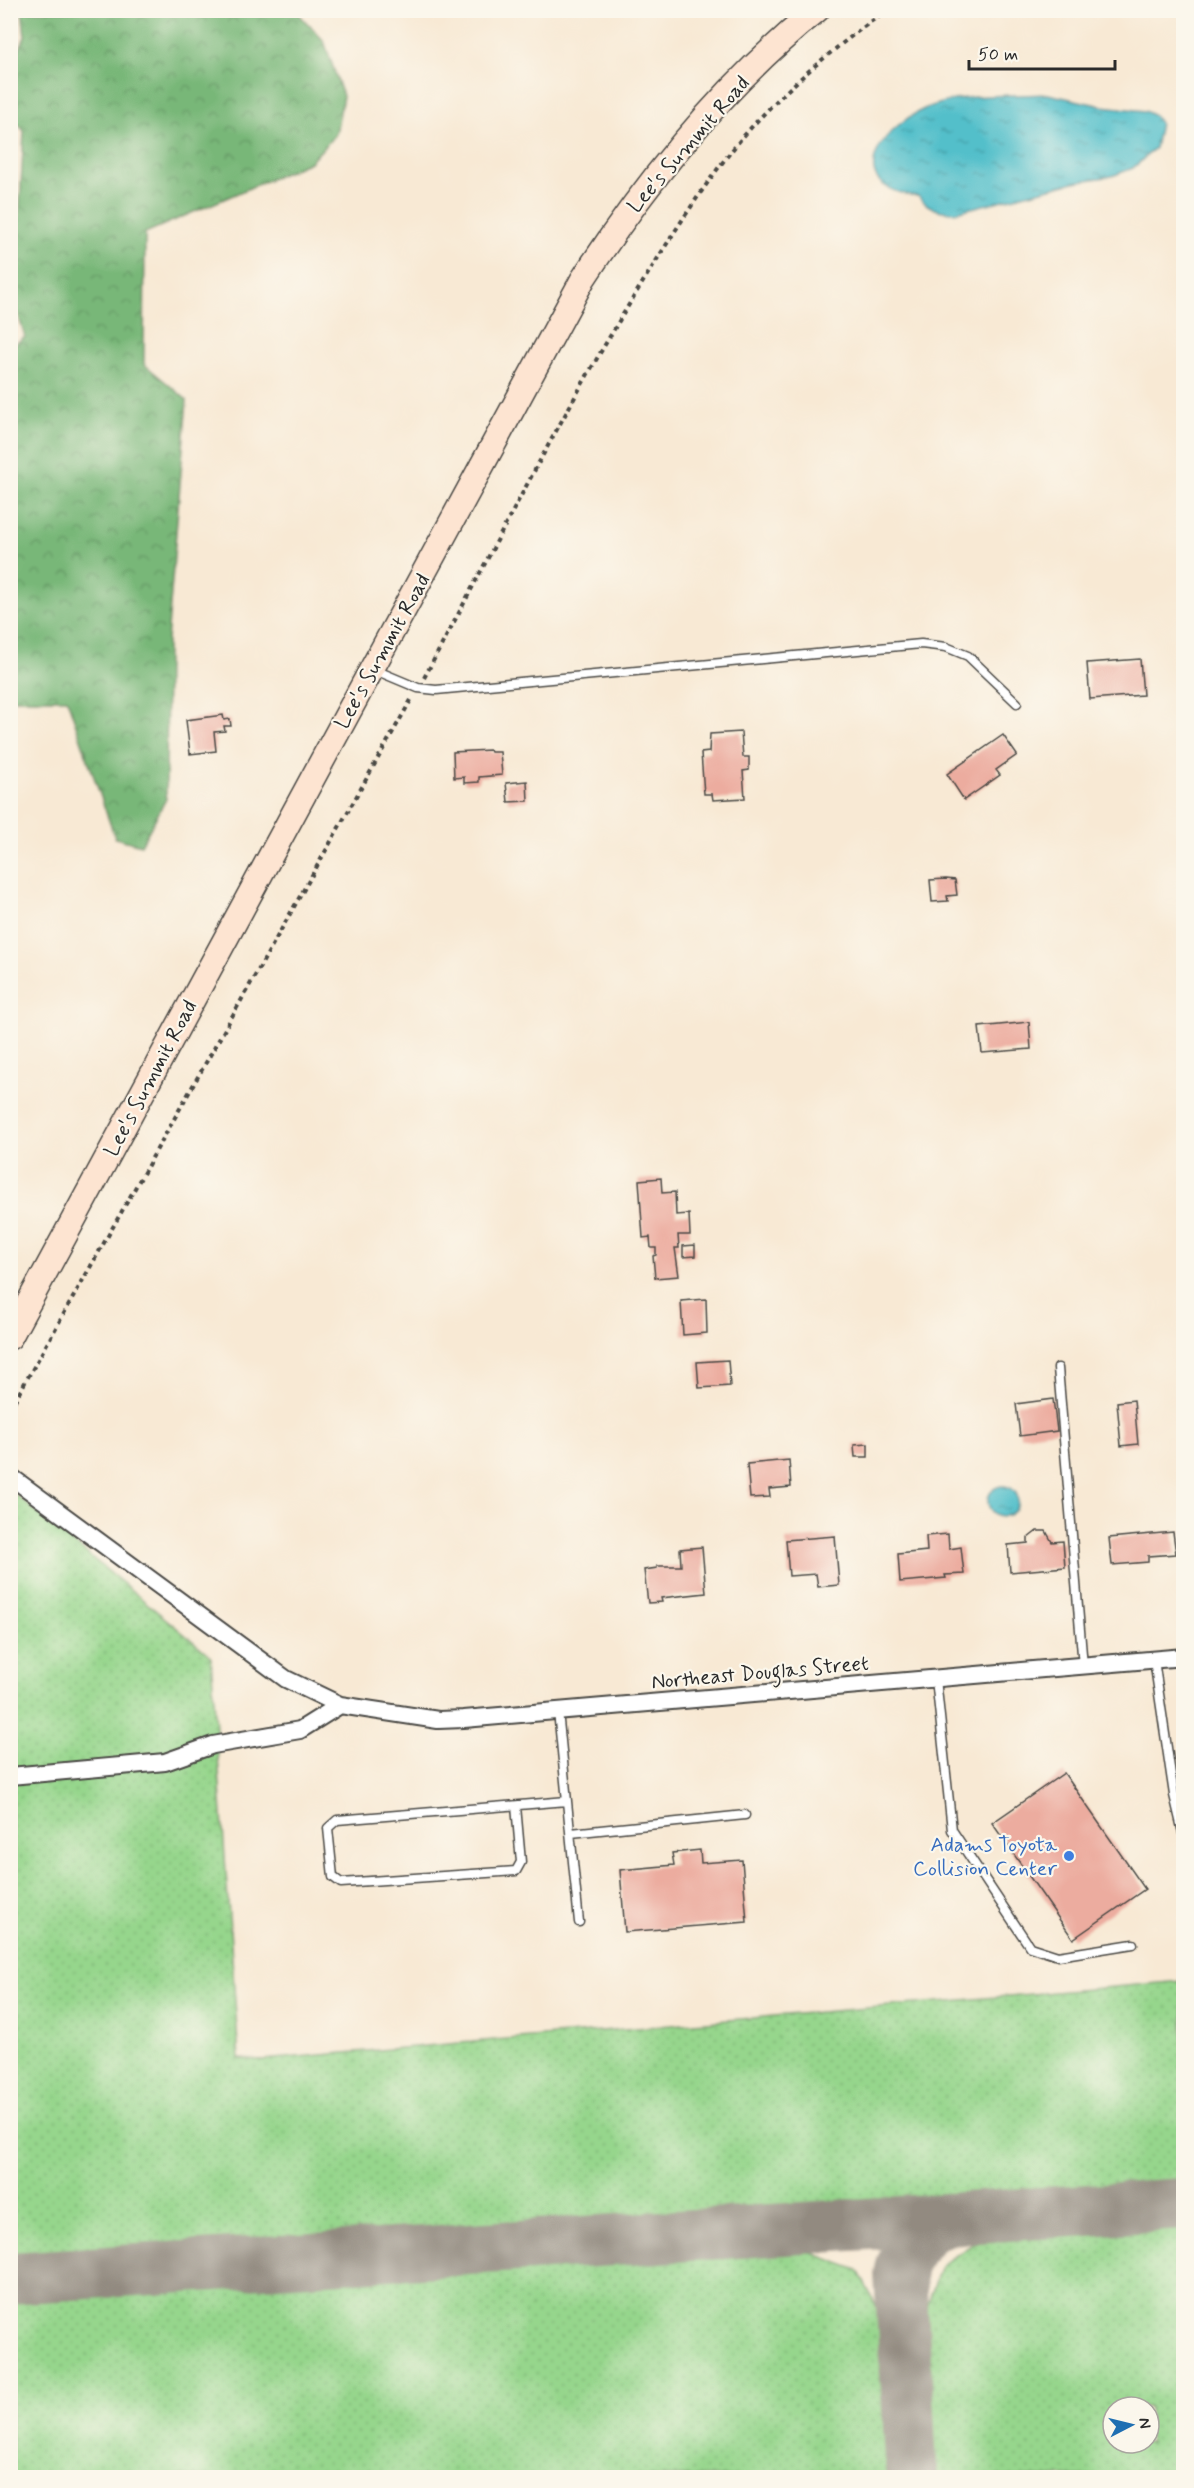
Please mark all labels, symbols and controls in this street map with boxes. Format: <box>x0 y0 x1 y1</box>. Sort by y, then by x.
scale bar <box>969 33 1114 71</box>
text: 50 m <box>978 43 1018 67</box>
street label: Lee's Summit Road <box>621 70 756 219</box>
street label: Lee's Summit Road <box>329 569 437 734</box>
street label: Lee's Summit Road <box>98 995 204 1162</box>
street label: Northeast Douglas Street <box>650 1650 870 1698</box>
place label: Adams Toyota Collision Center <box>913 1831 1057 1883</box>
marker: Adams Toyota Collision Center <box>1062 1849 1076 1863</box>
north arrow <box>1101 2395 1161 2455</box>
text: N <box>1133 2417 1155 2430</box>

